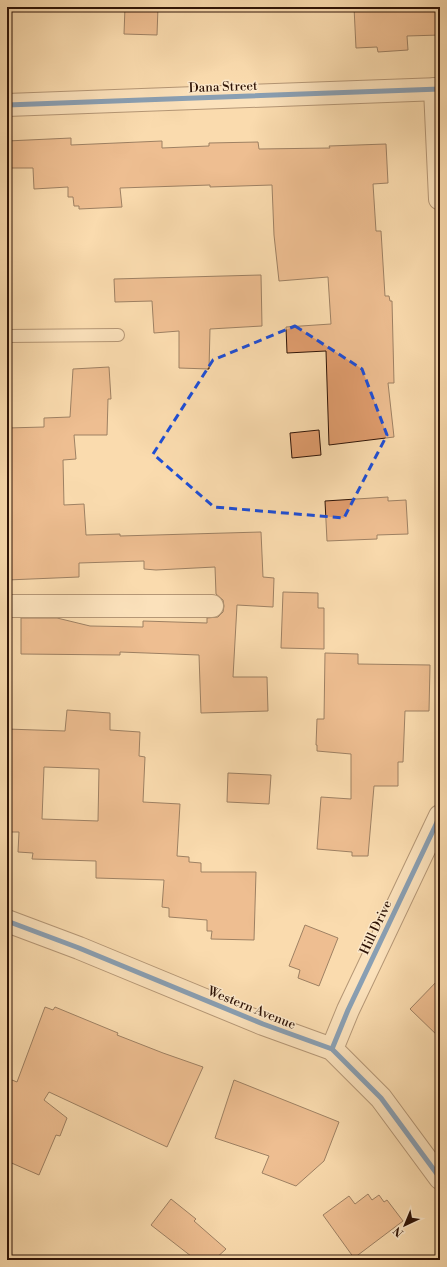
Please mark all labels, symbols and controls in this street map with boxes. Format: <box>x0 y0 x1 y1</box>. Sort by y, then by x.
street label: Dana Street <box>188 78 258 96</box>
street label: Hill Drive <box>356 897 396 957</box>
street label: Western Avenue <box>204 983 298 1033</box>
north arrow <box>385 1205 425 1245</box>
text: N <box>391 1223 407 1240</box>

